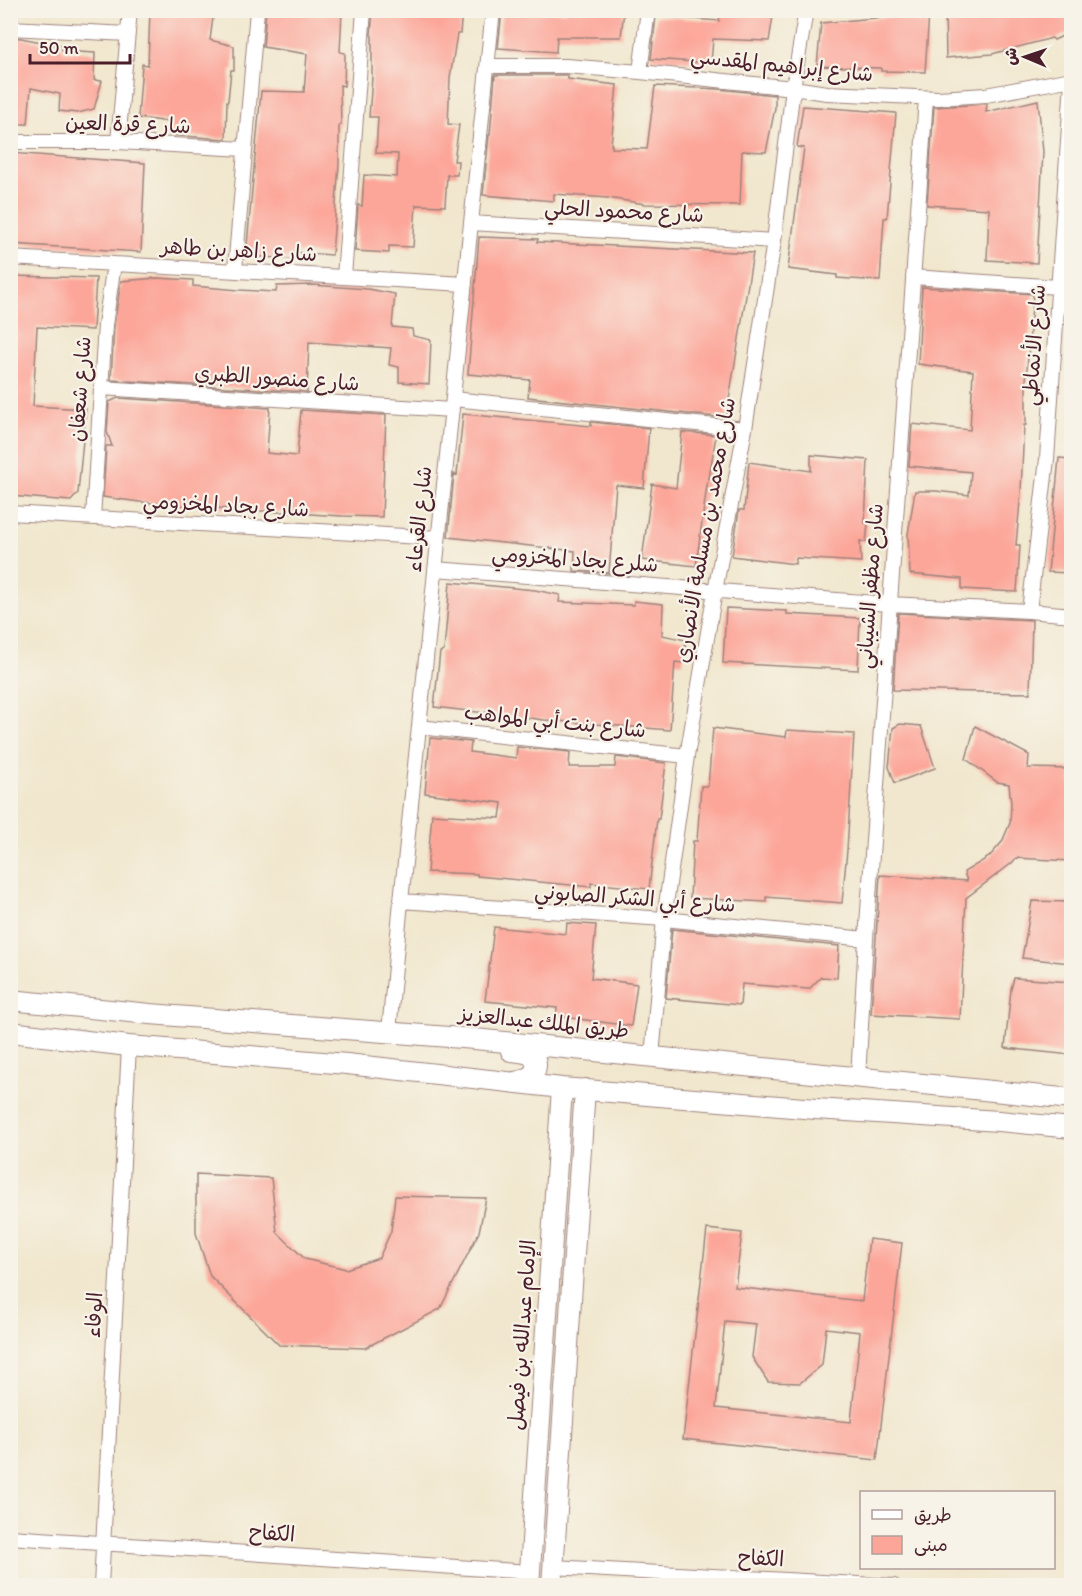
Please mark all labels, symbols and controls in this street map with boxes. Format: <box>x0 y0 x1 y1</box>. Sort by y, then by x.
scale bar <box>30 27 130 65</box>
north arrow <box>995 27 1055 87</box>
text: 50 m <box>39 37 79 59</box>
street label: شارع إبراهيم المقدسي <box>689 42 875 93</box>
text: ش <box>1001 47 1020 66</box>
street label: شارع قرة العين <box>65 109 191 141</box>
street label: شارع محمود الحلي <box>543 194 704 234</box>
street label: شارع زاهر بن طاهر <box>158 233 318 269</box>
street label: شارع الأنماطي <box>1016 283 1057 407</box>
street label: شارع شعفان <box>63 335 99 443</box>
street label: شارع منصور الطبري <box>193 359 360 399</box>
street label: شارع محمد بن مسلمة الأنصاري <box>668 395 743 665</box>
street label: شارع القرعاء <box>401 465 439 574</box>
street label: شارع بجاد المخزومي <box>142 488 310 528</box>
street label: شارع مظفر الشيباني <box>851 502 895 670</box>
street label: شلرع بجاد المخزومي <box>490 540 659 584</box>
street label: شارع بنت أبي المواهب <box>462 699 647 749</box>
street label: شارع أبي الشكر الصابوني <box>533 878 736 924</box>
street label: طريق الملك عبدالعزيز <box>456 1000 630 1044</box>
street label: الإمام عبدالله بن فيصل <box>502 1239 545 1432</box>
street label: الوفاء <box>80 1291 109 1339</box>
legend <box>860 1491 1055 1569</box>
text: طريق <box>914 1504 952 1526</box>
street label: الكفاح <box>248 1518 296 1549</box>
text: مبنى <box>914 1534 948 1556</box>
street label: الكفاح <box>737 1544 785 1573</box>

